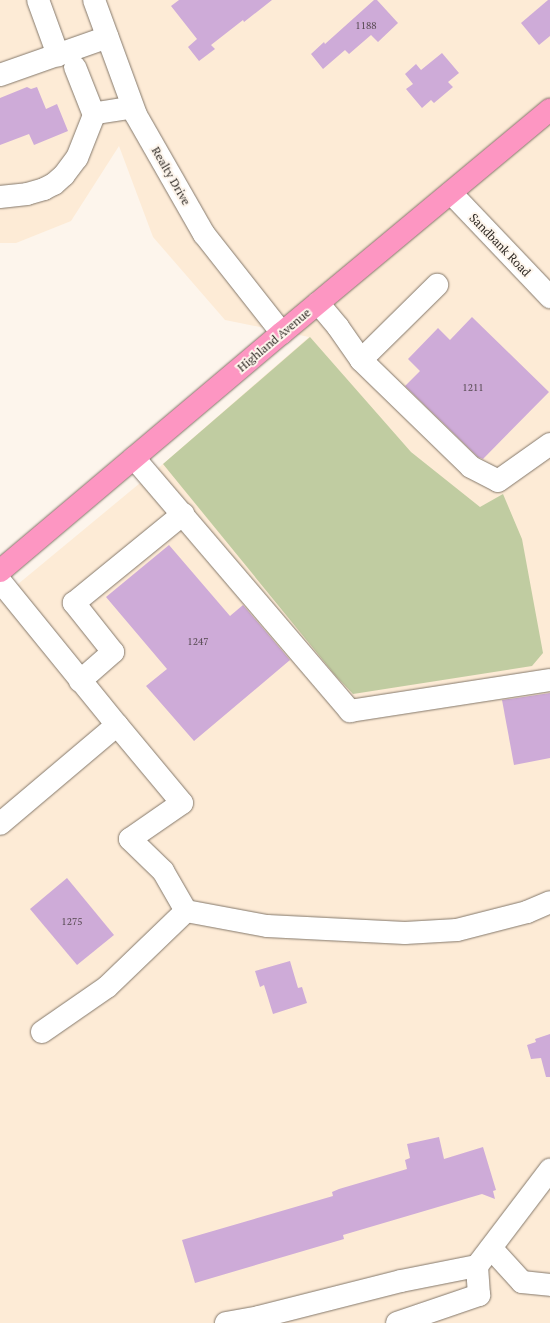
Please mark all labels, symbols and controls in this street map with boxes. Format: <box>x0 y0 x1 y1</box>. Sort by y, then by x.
house number: 1188 <box>355 20 377 32</box>
street label: Realty Drive <box>148 144 194 208</box>
street label: Sandbank Road <box>466 211 534 279</box>
street label: Highland Avenue <box>234 305 314 375</box>
house number: 1211 <box>462 382 484 394</box>
house number: 1247 <box>187 636 209 648</box>
house number: 1275 <box>61 916 83 928</box>

